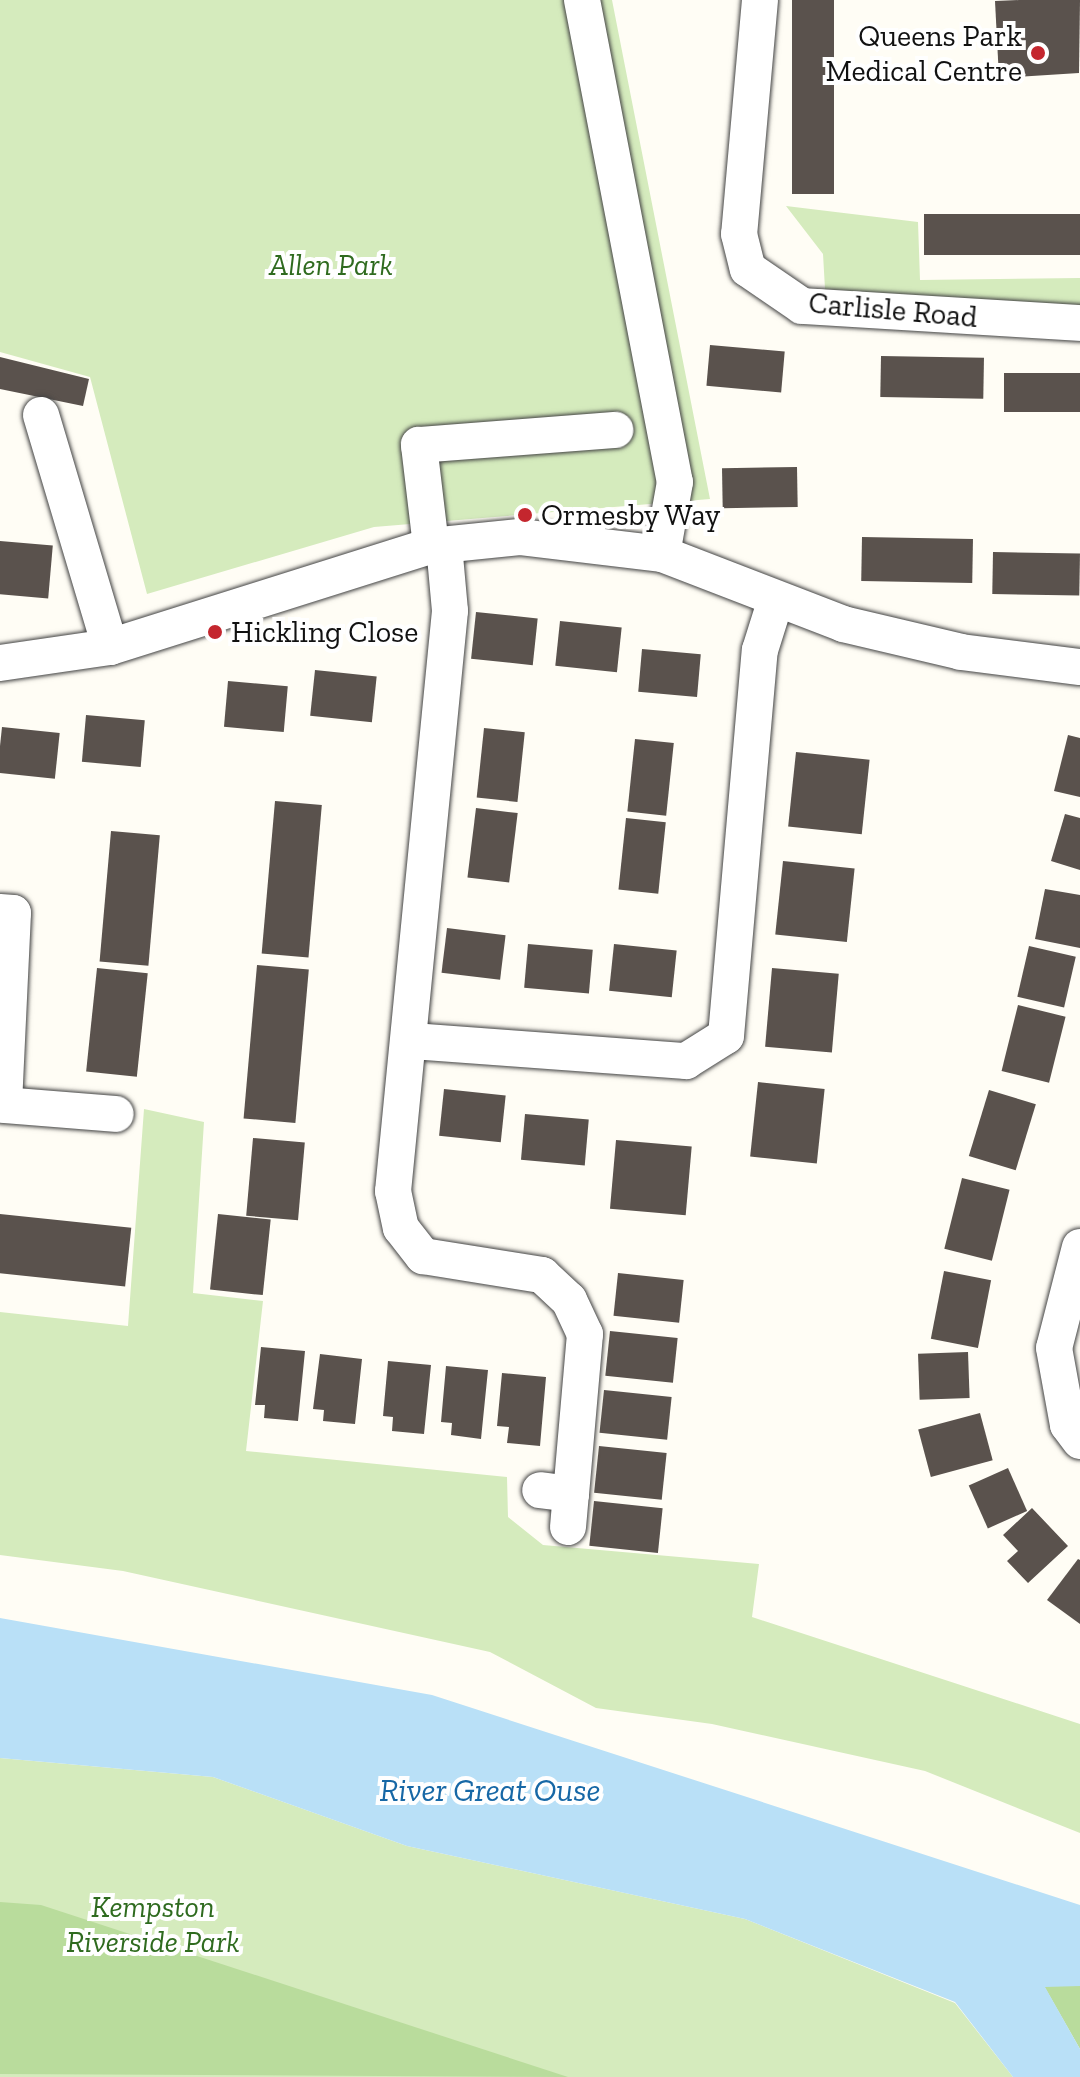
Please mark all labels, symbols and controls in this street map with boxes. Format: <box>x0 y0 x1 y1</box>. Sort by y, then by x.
place label: Queens Park Medical Centre <box>826 18 1022 88</box>
marker: Queens Park Medical Centre <box>1029 44 1047 62</box>
park label: Allen Park <box>269 247 393 283</box>
street label: Carlisle Road <box>807 285 979 335</box>
place label: Ormesby Way <box>541 497 722 533</box>
marker: Ormesby Way <box>516 506 534 524</box>
place label: Hickling Close <box>231 614 418 650</box>
marker: Hickling Close <box>206 623 224 641</box>
water label: River Great Ouse <box>379 1771 601 1809</box>
park label: Kempston Riverside Park <box>66 1889 240 1960</box>

